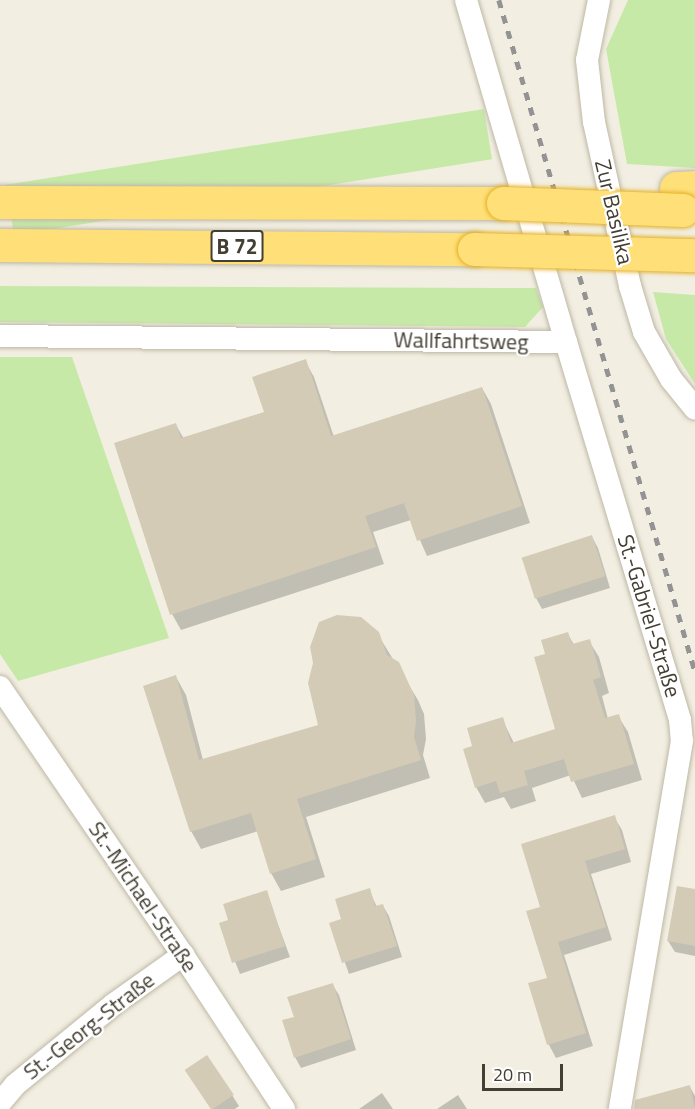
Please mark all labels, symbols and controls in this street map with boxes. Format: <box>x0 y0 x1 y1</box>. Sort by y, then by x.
street label: Zur Basilika <box>589 157 639 267</box>
road number: B 72 <box>210 228 264 264</box>
street label: Wallfahrtsweg <box>393 327 529 355</box>
street label: St.-Gabriel-Straße <box>612 531 686 701</box>
street label: St.-Michael-Straße <box>83 817 203 977</box>
street label: St.-Georg-Straße <box>18 967 160 1085</box>
scale bar <box>485 1052 566 1090</box>
text: 20 m <box>493 1061 532 1088</box>

